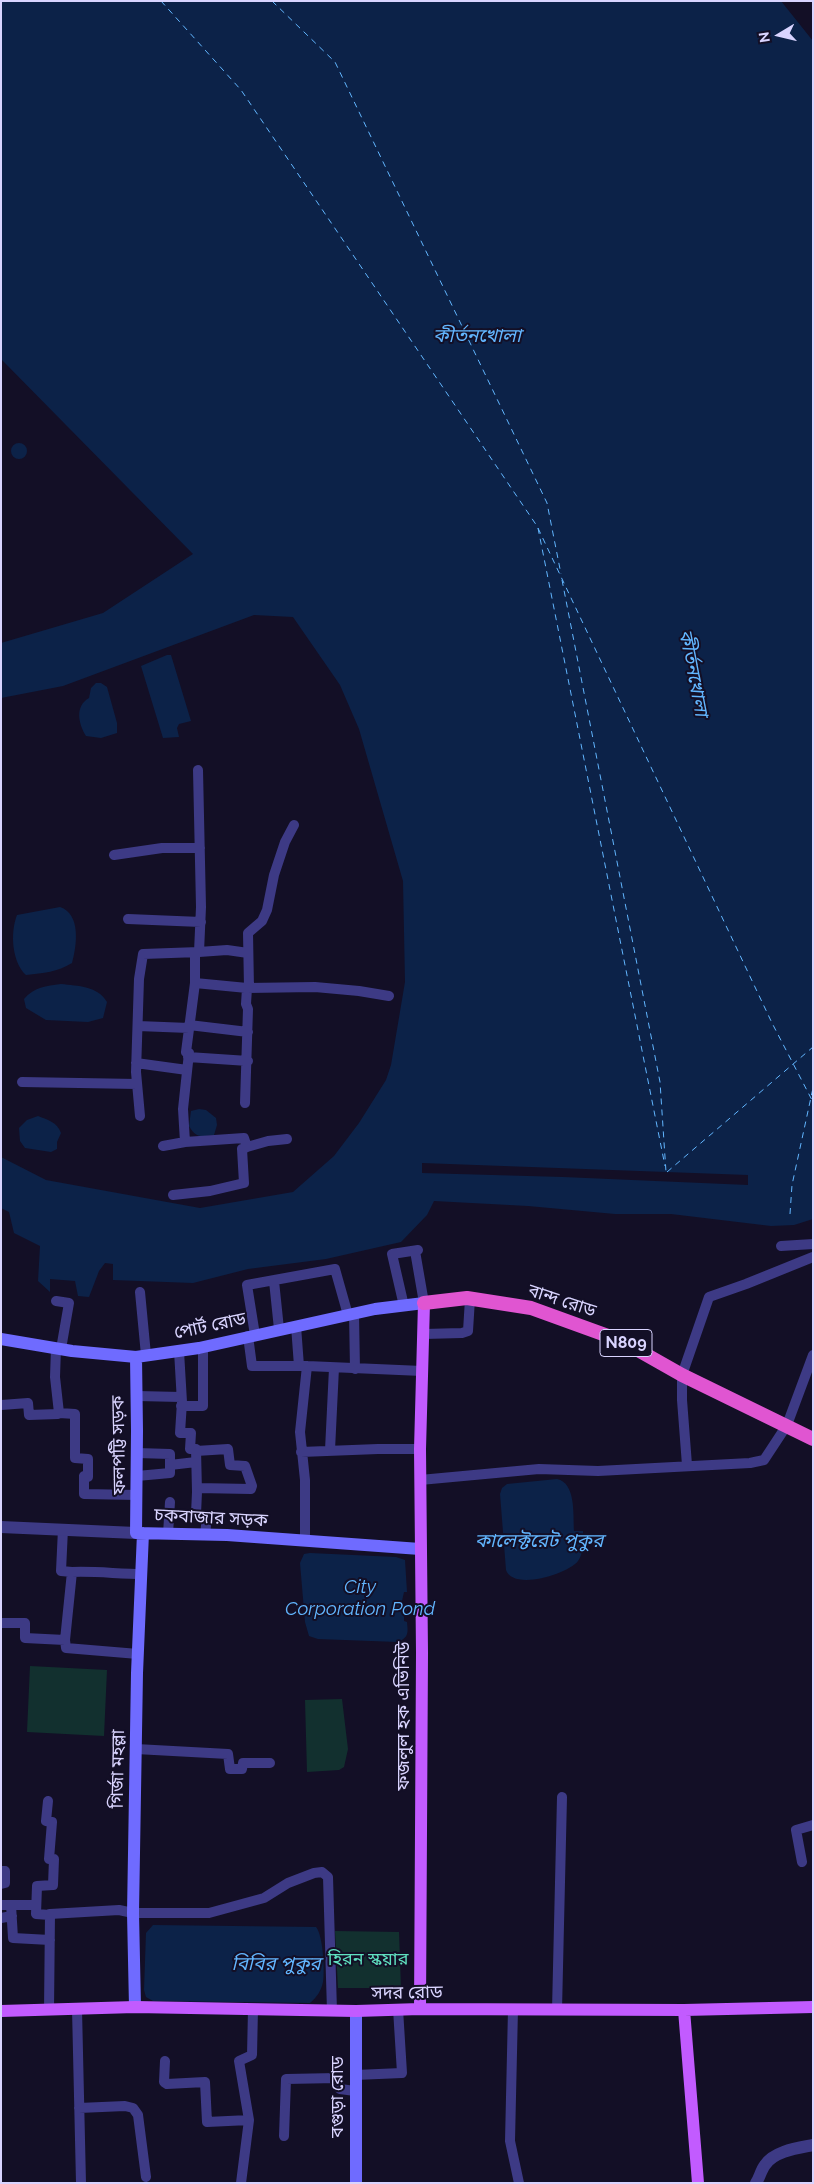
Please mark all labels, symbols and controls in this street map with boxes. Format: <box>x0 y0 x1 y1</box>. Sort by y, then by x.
north arrow <box>754 10 804 60</box>
text: N <box>755 31 773 44</box>
water label: কীর্তনখোলা <box>433 325 521 347</box>
water label: কীর্তনখোলা <box>673 628 713 718</box>
street label: বান্দ রোড <box>525 1280 599 1322</box>
street label: পোর্ট রোড <box>172 1308 248 1344</box>
road number: N809 <box>600 1330 652 1356</box>
street label: ফলপট্টি সড়ক <box>107 1395 131 1495</box>
street label: চকবাজার সড়ক <box>154 1504 268 1532</box>
water label: কালেক্টরেট পুকুর <box>475 1530 603 1552</box>
water label: City Corporation Pond <box>285 1576 435 1620</box>
street label: ফজলুল হক এভিনিউ <box>393 1641 415 1791</box>
street label: গির্জা মহল্লা <box>107 1729 129 1809</box>
park label: হিরন স্কয়ার <box>328 1949 408 1971</box>
water label: বিবির পুকুর <box>231 1953 321 1975</box>
street label: সদর রোড <box>371 1982 443 2004</box>
street label: বগুড়া রোড <box>327 2056 349 2138</box>

